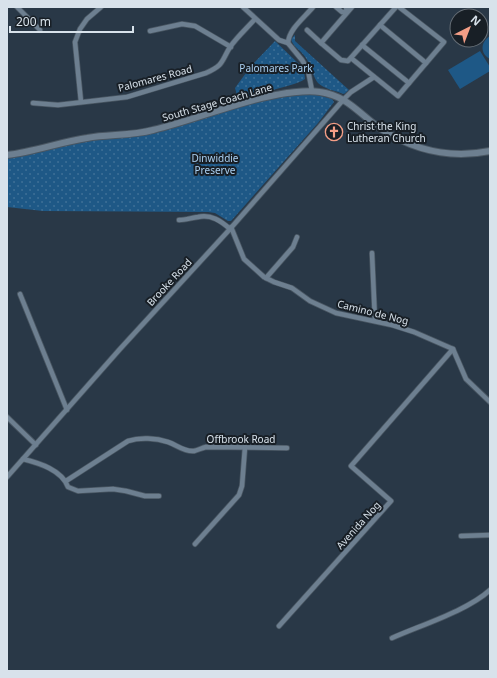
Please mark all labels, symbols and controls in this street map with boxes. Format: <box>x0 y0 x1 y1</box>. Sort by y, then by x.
scale bar <box>10 8 133 34</box>
north arrow <box>449 8 489 48</box>
text: N <box>468 12 484 29</box>
text: 200 m <box>16 13 51 30</box>
street label: Palomares Road <box>116 61 194 95</box>
park label: Palomares Park <box>239 61 313 75</box>
street label: South Stage Coach Lane <box>161 80 274 124</box>
place label: Christ the King Lutheran Church <box>347 119 426 145</box>
church icon: Christ the King Lutheran Church <box>324 122 344 142</box>
park label: Dinwiddie Preserve <box>191 151 239 177</box>
street label: Brooke Road <box>143 255 195 309</box>
street label: Camino de Nog <box>336 296 410 328</box>
street label: Offbrook Road <box>207 432 275 446</box>
street label: Avenida Nog <box>333 498 383 552</box>

